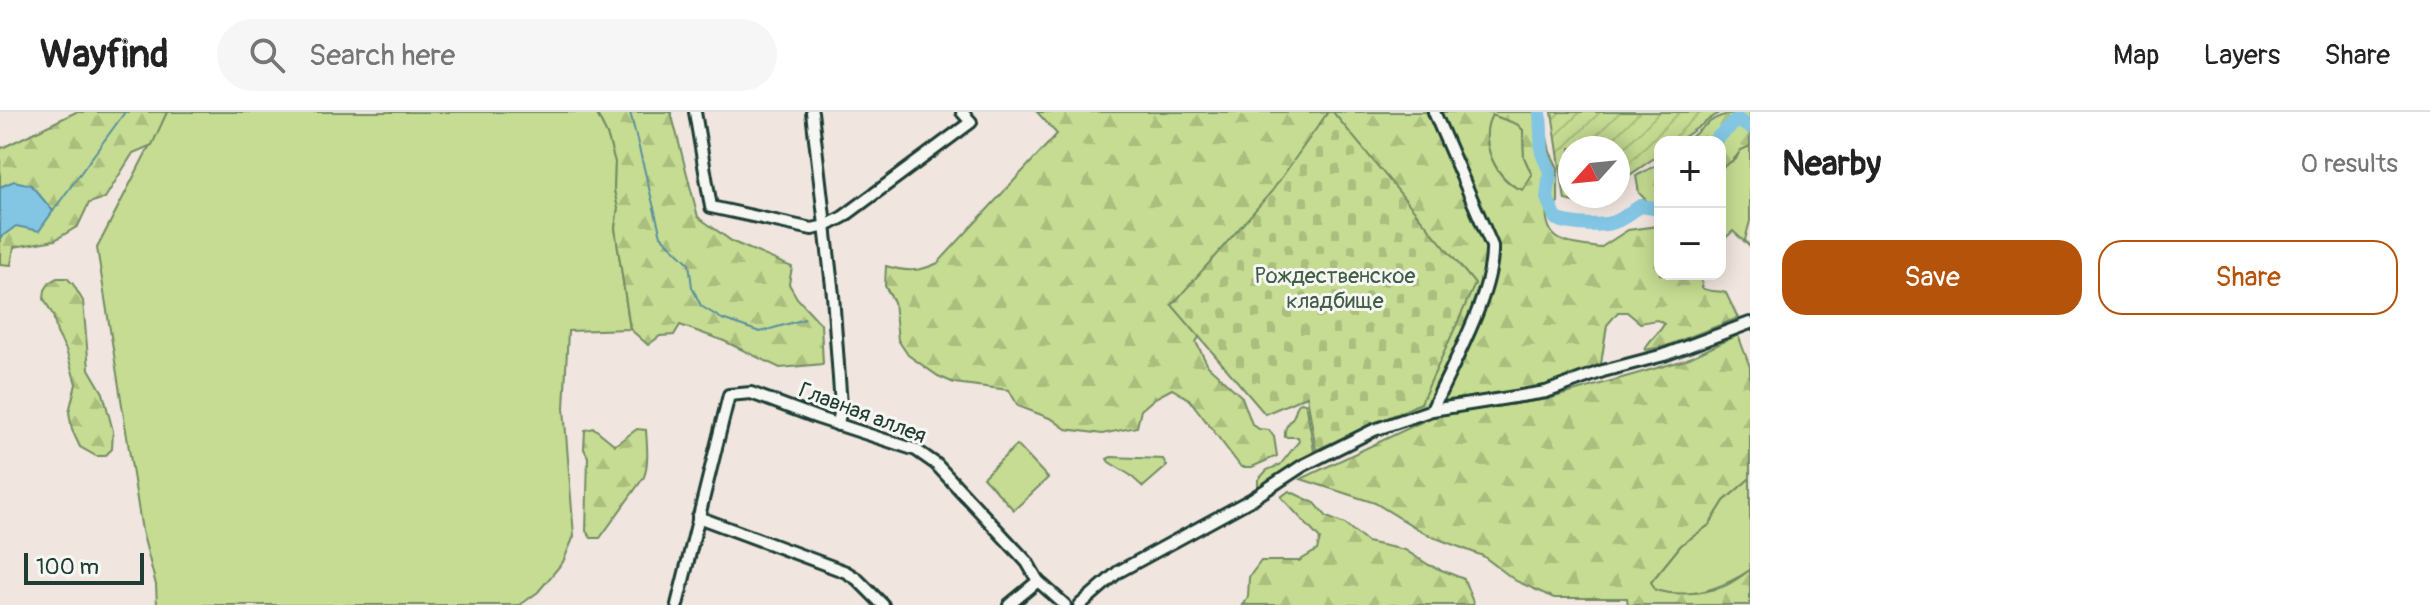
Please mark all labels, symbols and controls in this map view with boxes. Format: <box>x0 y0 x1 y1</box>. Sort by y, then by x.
search box <box>217 19 777 91</box>
text: Wayfind <box>40 31 169 79</box>
icon: search <box>245 33 289 77</box>
text: Search here <box>309 37 455 74</box>
text: Map <box>2113 38 2159 73</box>
text: Layers <box>2203 38 2280 73</box>
text: Share <box>2324 38 2390 73</box>
north arrow <box>1558 136 1630 208</box>
map controls <box>1654 136 1726 280</box>
button: + <box>1654 136 1726 208</box>
text: Nearby <box>1782 143 1881 186</box>
text: 0 results <box>2301 148 2398 180</box>
button: − <box>1654 208 1726 280</box>
button: Save <box>1782 240 2082 315</box>
button: Share <box>2098 240 2398 315</box>
park label: Рождественское кладбище <box>1255 262 1415 315</box>
street label: Главная аллея <box>795 376 930 450</box>
scale bar <box>24 549 144 585</box>
text: 100 m <box>36 553 99 581</box>

